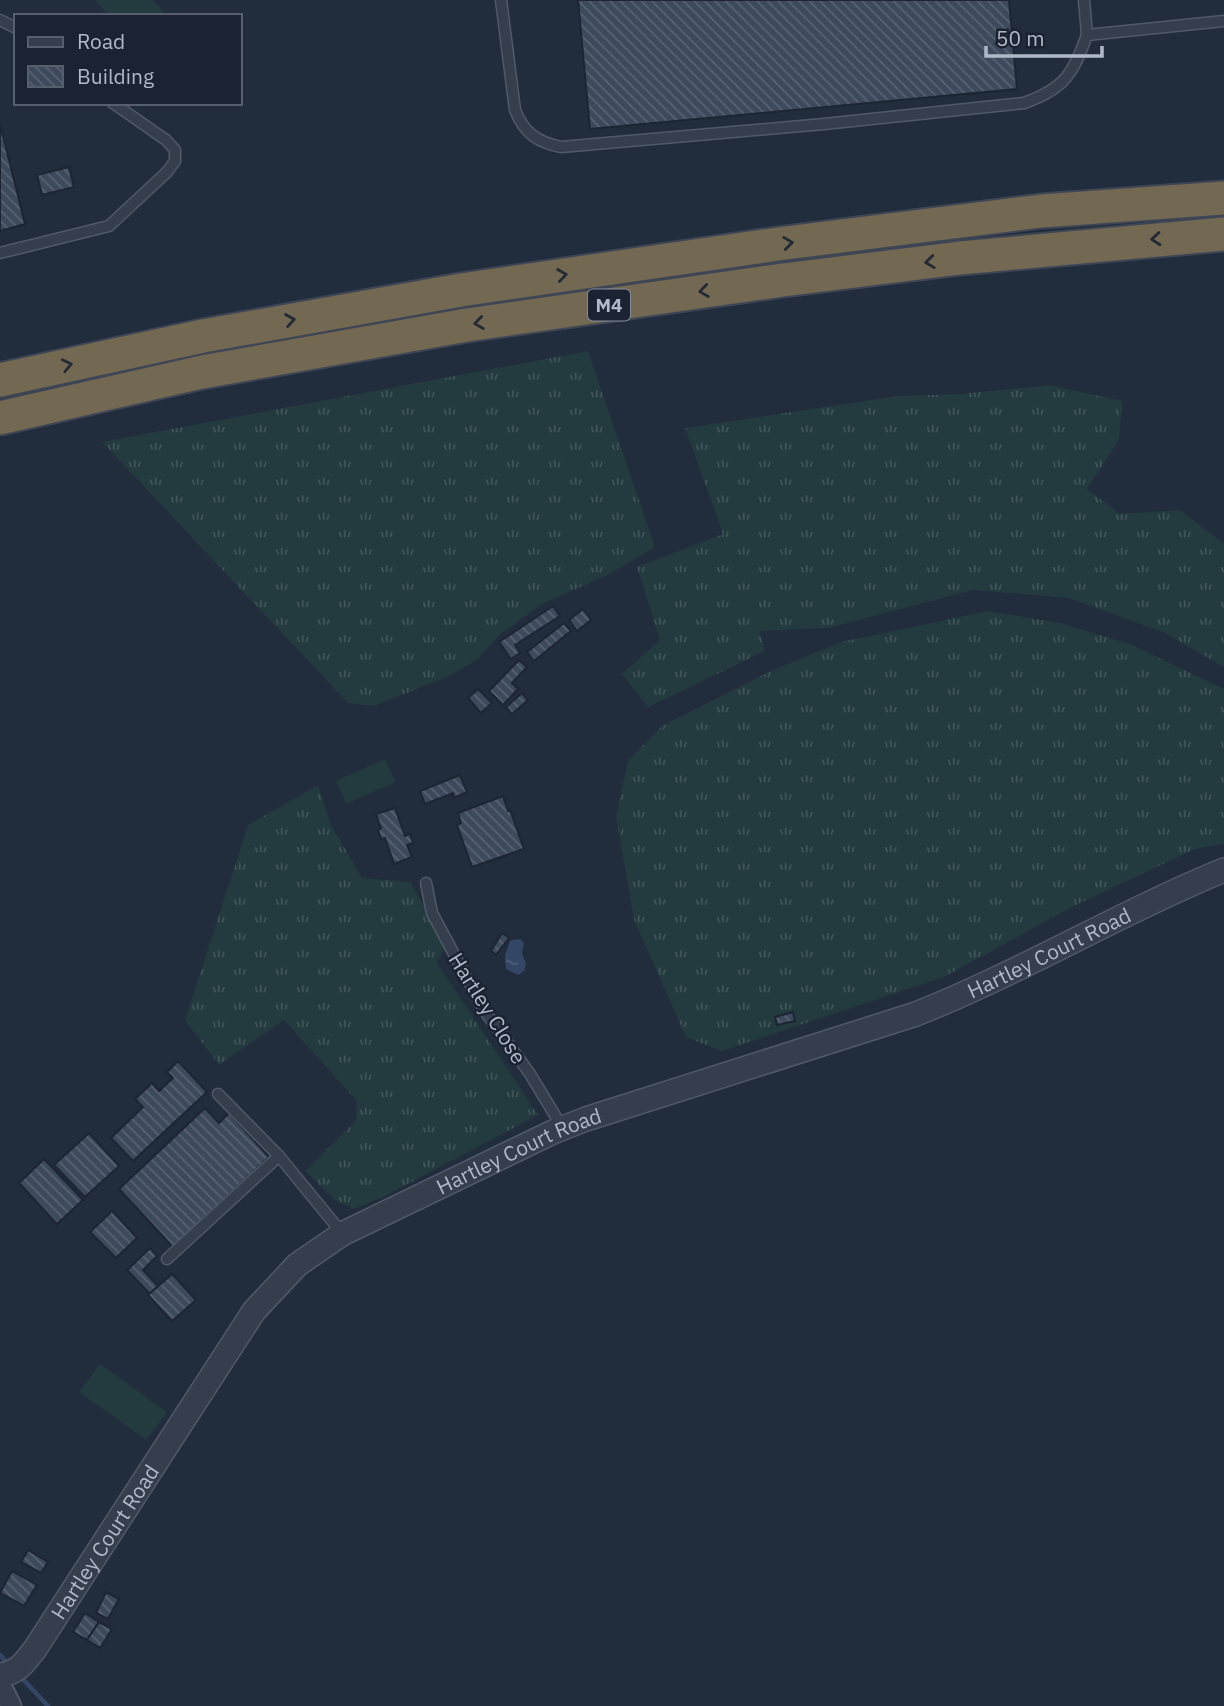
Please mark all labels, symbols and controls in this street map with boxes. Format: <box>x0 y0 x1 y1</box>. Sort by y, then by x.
legend <box>14 14 242 105</box>
scale bar <box>986 14 1102 58</box>
text: 50 m <box>996 24 1045 52</box>
text: Road <box>77 27 125 55</box>
text: Building <box>77 62 154 90</box>
one-way arrow <box>1150 231 1161 246</box>
one-way arrow <box>782 235 794 250</box>
one-way arrow <box>924 254 935 269</box>
one-way arrow <box>557 268 568 283</box>
one-way arrow <box>698 283 710 298</box>
road number: M4 <box>588 290 630 320</box>
one-way arrow <box>284 314 296 329</box>
one-way arrow <box>473 315 485 330</box>
one-way arrow <box>61 359 73 374</box>
street label: Hartley Court Road <box>963 901 1135 1004</box>
street label: Hartley Close <box>443 947 533 1069</box>
street label: Hartley Court Road <box>431 1101 605 1200</box>
street label: Hartley Court Road <box>44 1459 165 1624</box>

